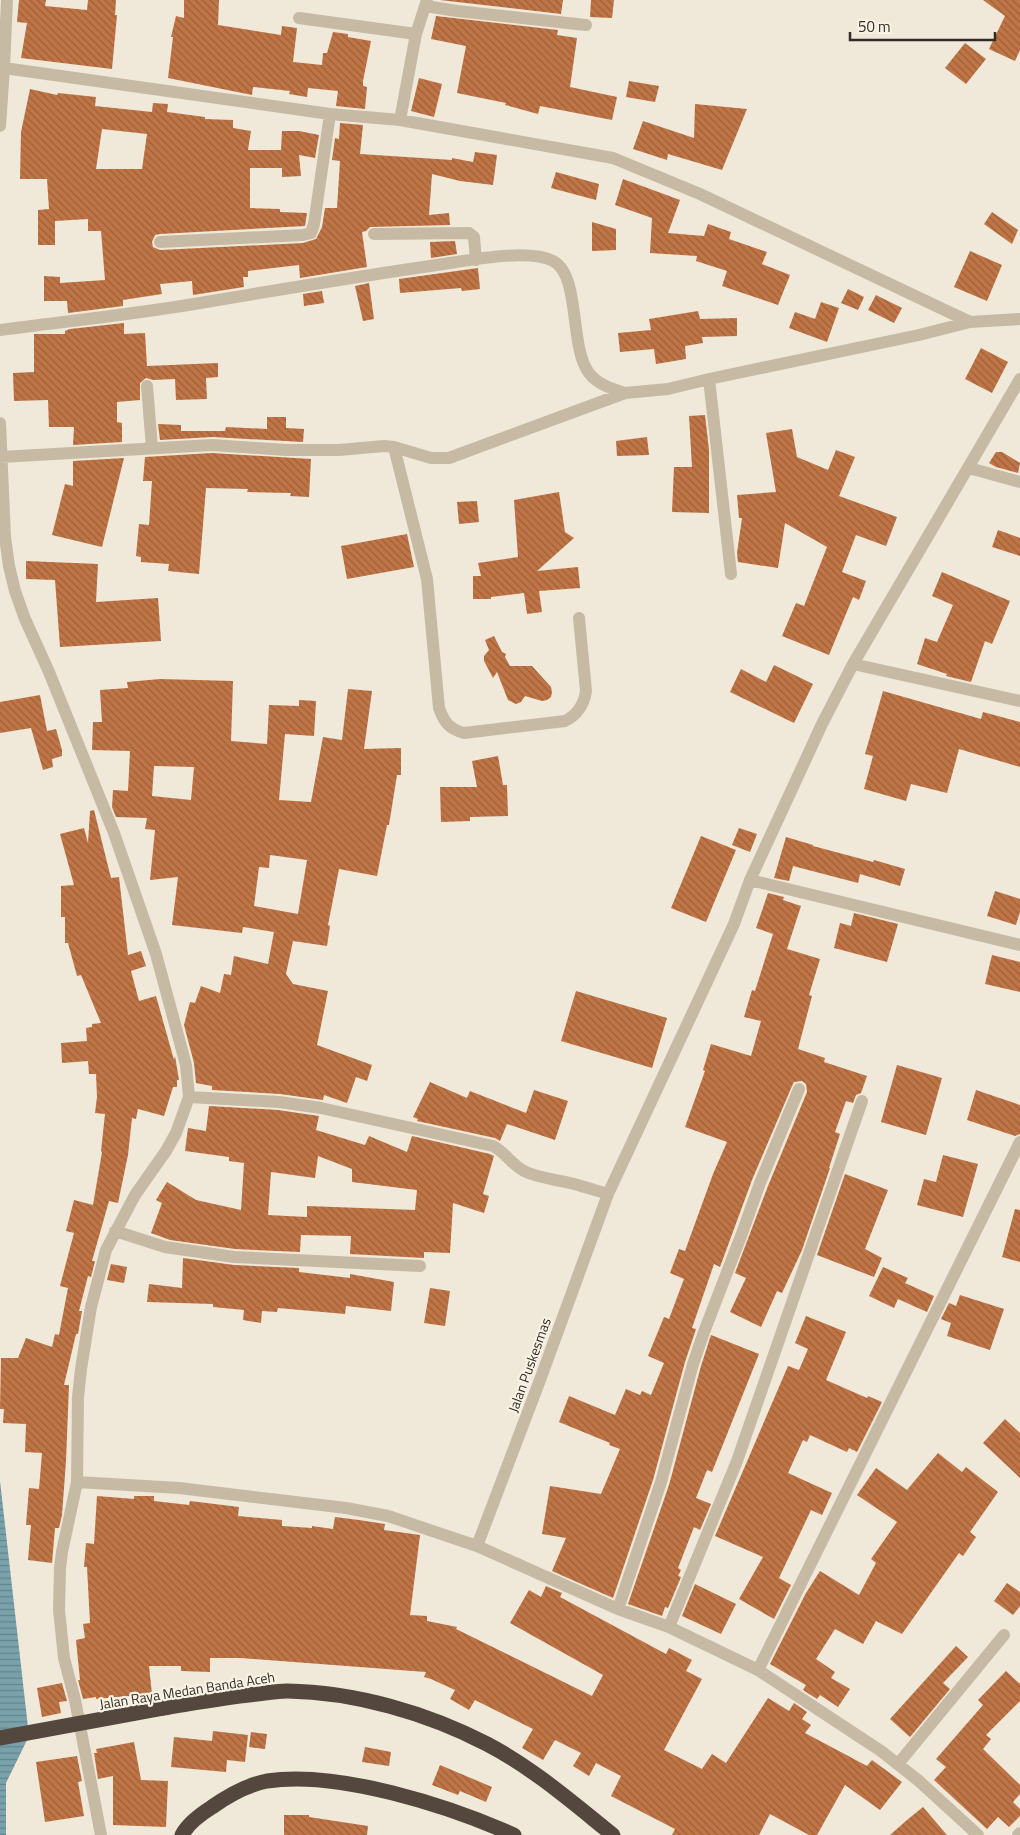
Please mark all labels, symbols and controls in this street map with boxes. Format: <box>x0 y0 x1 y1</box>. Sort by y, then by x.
scale bar <box>850 10 995 42</box>
text: 50 m <box>858 15 891 38</box>
street label: Jalan Puskesmas <box>502 1315 556 1415</box>
street label: Jalan Raya Medan Banda Aceh <box>98 1666 276 1714</box>

